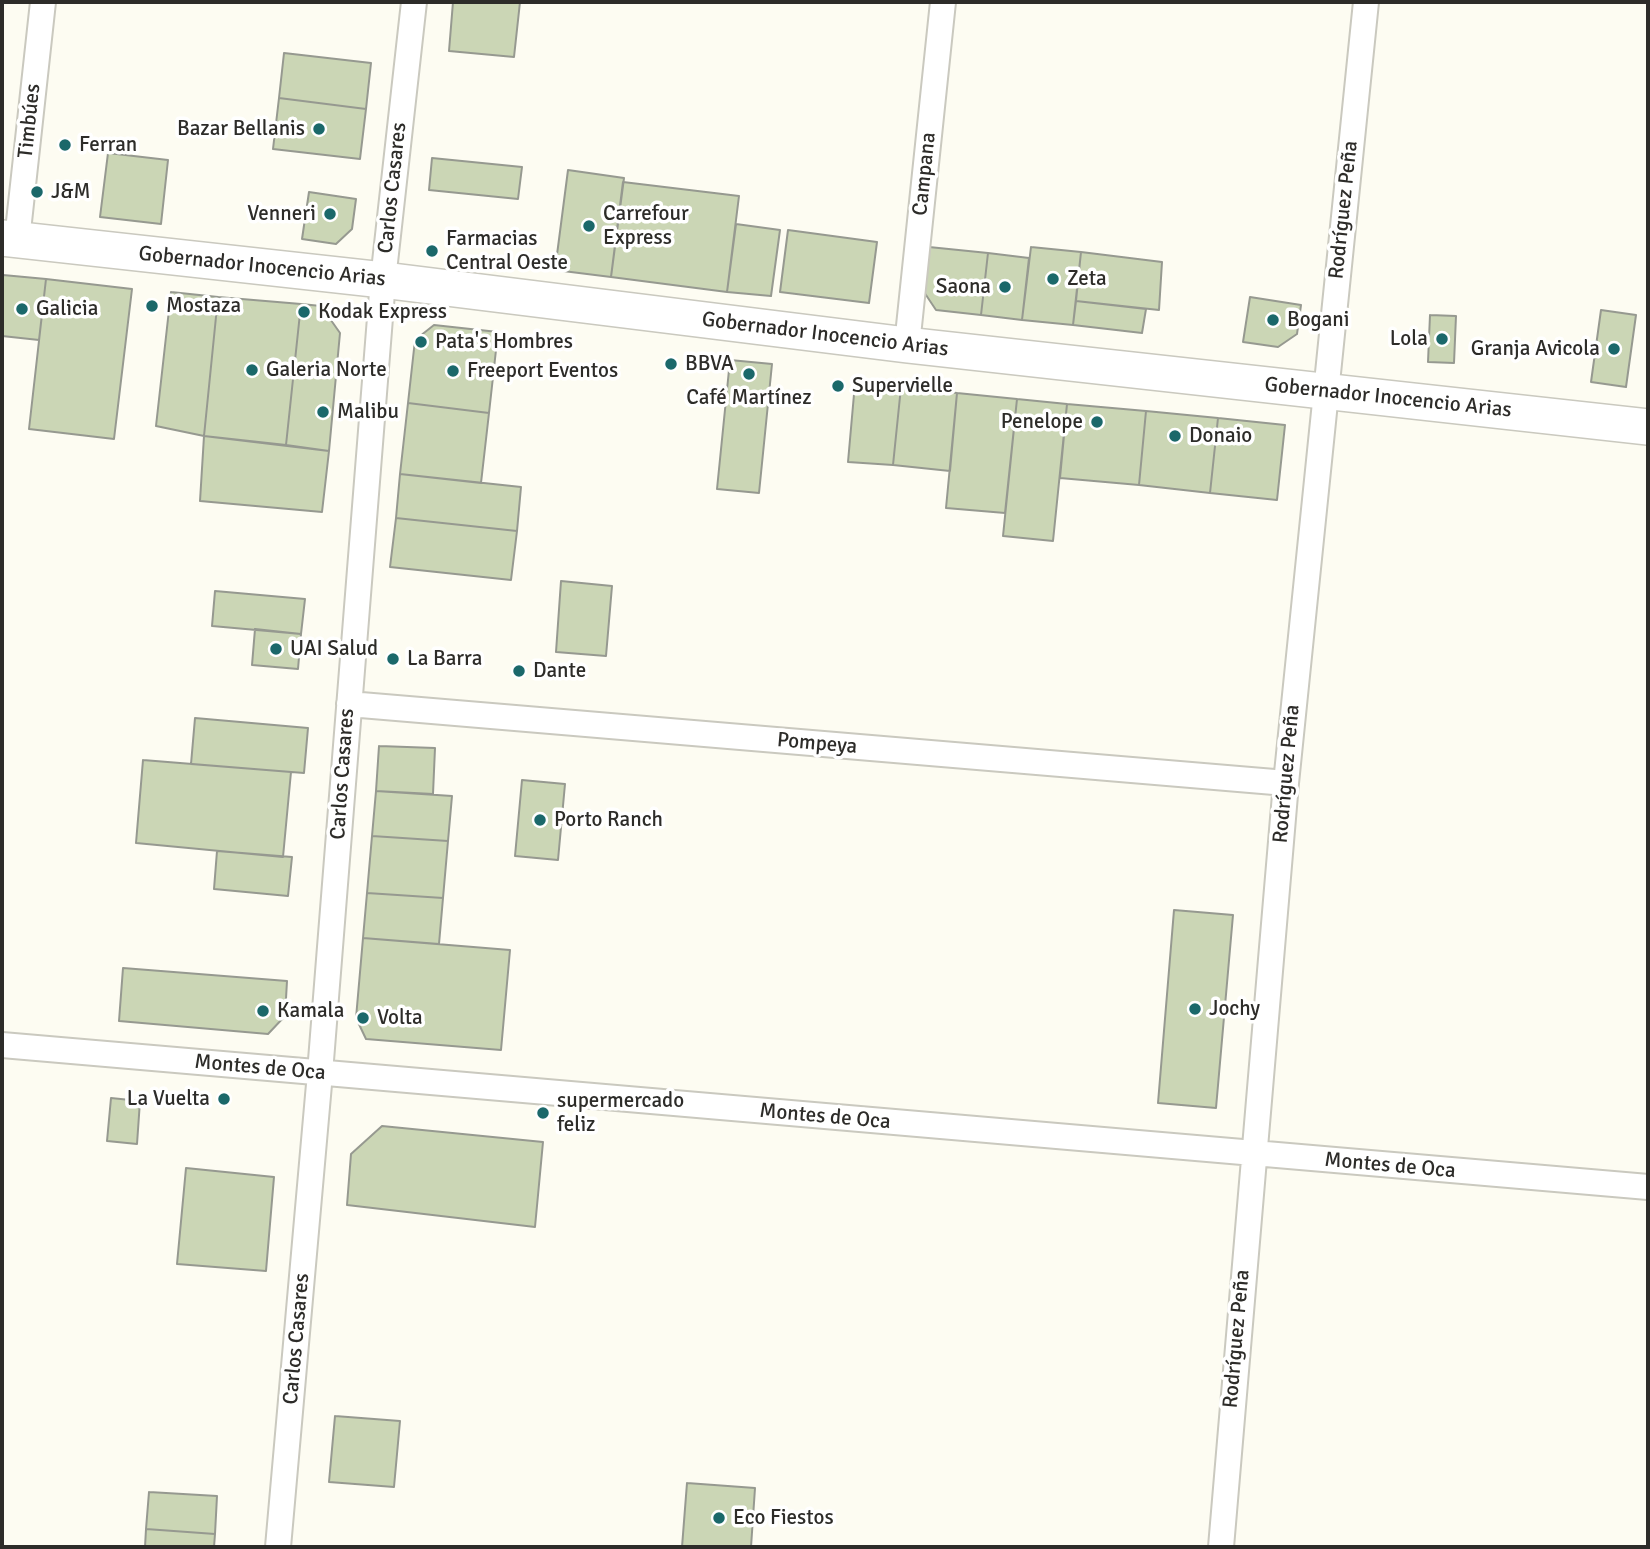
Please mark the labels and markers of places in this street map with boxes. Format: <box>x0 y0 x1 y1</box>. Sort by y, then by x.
place label: Bazar Bellanis <box>177 116 305 142</box>
marker: Bazar Bellanis <box>311 121 327 137</box>
place label: Ferran <box>79 132 137 158</box>
marker: Ferran <box>57 137 73 153</box>
place label: J&M <box>51 179 90 205</box>
marker: J&M <box>29 184 45 200</box>
place label: Venneri <box>247 201 316 227</box>
place label: Carrefour Express <box>603 201 689 251</box>
marker: Venneri <box>322 206 338 222</box>
marker: Carrefour Express <box>581 218 597 234</box>
place label: Farmacias Central Oeste <box>446 226 568 276</box>
marker: Farmacias Central Oeste <box>424 243 440 259</box>
place label: Zeta <box>1067 266 1107 292</box>
marker: Zeta <box>1045 271 1061 287</box>
place label: Saona <box>936 274 991 300</box>
marker: Saona <box>997 279 1013 295</box>
place label: Mostaza <box>166 293 241 319</box>
place label: Galicia <box>36 296 98 322</box>
marker: Mostaza <box>144 298 160 314</box>
place label: Kodak Express <box>318 299 447 325</box>
marker: Galicia <box>14 301 30 317</box>
marker: Kodak Express <box>296 304 312 320</box>
place label: Bogani <box>1287 307 1350 333</box>
marker: Bogani <box>1265 312 1281 328</box>
place label: Lola <box>1390 326 1428 352</box>
place label: Pata's Hombres <box>435 329 573 355</box>
marker: Lola <box>1434 331 1450 347</box>
marker: Pata's Hombres <box>413 334 429 350</box>
place label: Granja Avicola <box>1471 336 1600 362</box>
marker: Granja Avicola <box>1606 341 1622 357</box>
place label: BBVA <box>685 351 734 377</box>
marker: BBVA <box>663 356 679 372</box>
place label: Galeria Norte <box>266 357 387 383</box>
place label: Freeport Eventos <box>467 358 618 384</box>
marker: Galeria Norte <box>244 362 260 378</box>
marker: Freeport Eventos <box>445 363 461 379</box>
marker: Café Martínez <box>741 366 757 382</box>
place label: Supervielle <box>852 373 953 399</box>
marker: Supervielle <box>830 378 846 394</box>
place label: Café Martínez <box>686 385 812 411</box>
place label: Malibu <box>337 399 399 425</box>
marker: Malibu <box>315 404 331 420</box>
place label: Penelope <box>1001 409 1083 435</box>
marker: Penelope <box>1089 414 1105 430</box>
place label: Donaio <box>1189 423 1252 449</box>
marker: Donaio <box>1167 428 1183 444</box>
place label: UAI Salud <box>290 636 378 662</box>
marker: UAI Salud <box>268 641 284 657</box>
place label: La Barra <box>407 646 482 672</box>
marker: La Barra <box>385 651 401 667</box>
place label: Dante <box>533 658 586 684</box>
marker: Dante <box>511 663 527 679</box>
place label: Porto Ranch <box>554 807 663 833</box>
marker: Porto Ranch <box>532 812 548 828</box>
place label: Jochy <box>1209 996 1260 1022</box>
place label: Kamala <box>277 998 344 1024</box>
marker: Jochy <box>1187 1001 1203 1017</box>
marker: Kamala <box>255 1003 271 1019</box>
place label: Volta <box>377 1005 423 1031</box>
marker: Volta <box>355 1010 371 1026</box>
place label: La Vuelta <box>127 1086 210 1112</box>
place label: supermercado feliz <box>557 1088 684 1138</box>
marker: La Vuelta <box>216 1091 232 1107</box>
marker: supermercado feliz <box>535 1105 551 1121</box>
place label: Eco Fiestos <box>733 1505 834 1531</box>
marker: Eco Fiestos <box>711 1510 727 1526</box>

